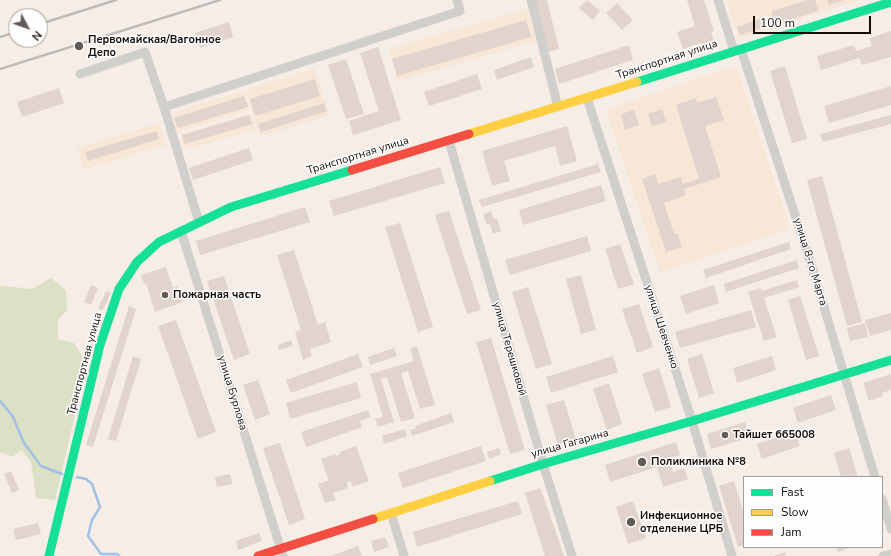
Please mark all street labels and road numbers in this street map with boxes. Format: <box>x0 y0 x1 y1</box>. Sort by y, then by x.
street label: Транспортная улица <box>615 37 719 83</box>
street label: Транспортная улица <box>305 134 411 178</box>
street label: улица 8-го Марта <box>790 216 830 308</box>
street label: улица Шевченко <box>641 283 681 371</box>
street label: улица Терешковой <box>489 300 529 398</box>
street label: Транспортная улица <box>65 311 105 417</box>
street label: улица Бурлова <box>214 354 250 432</box>
street label: улица Гагарина <box>530 427 610 461</box>

